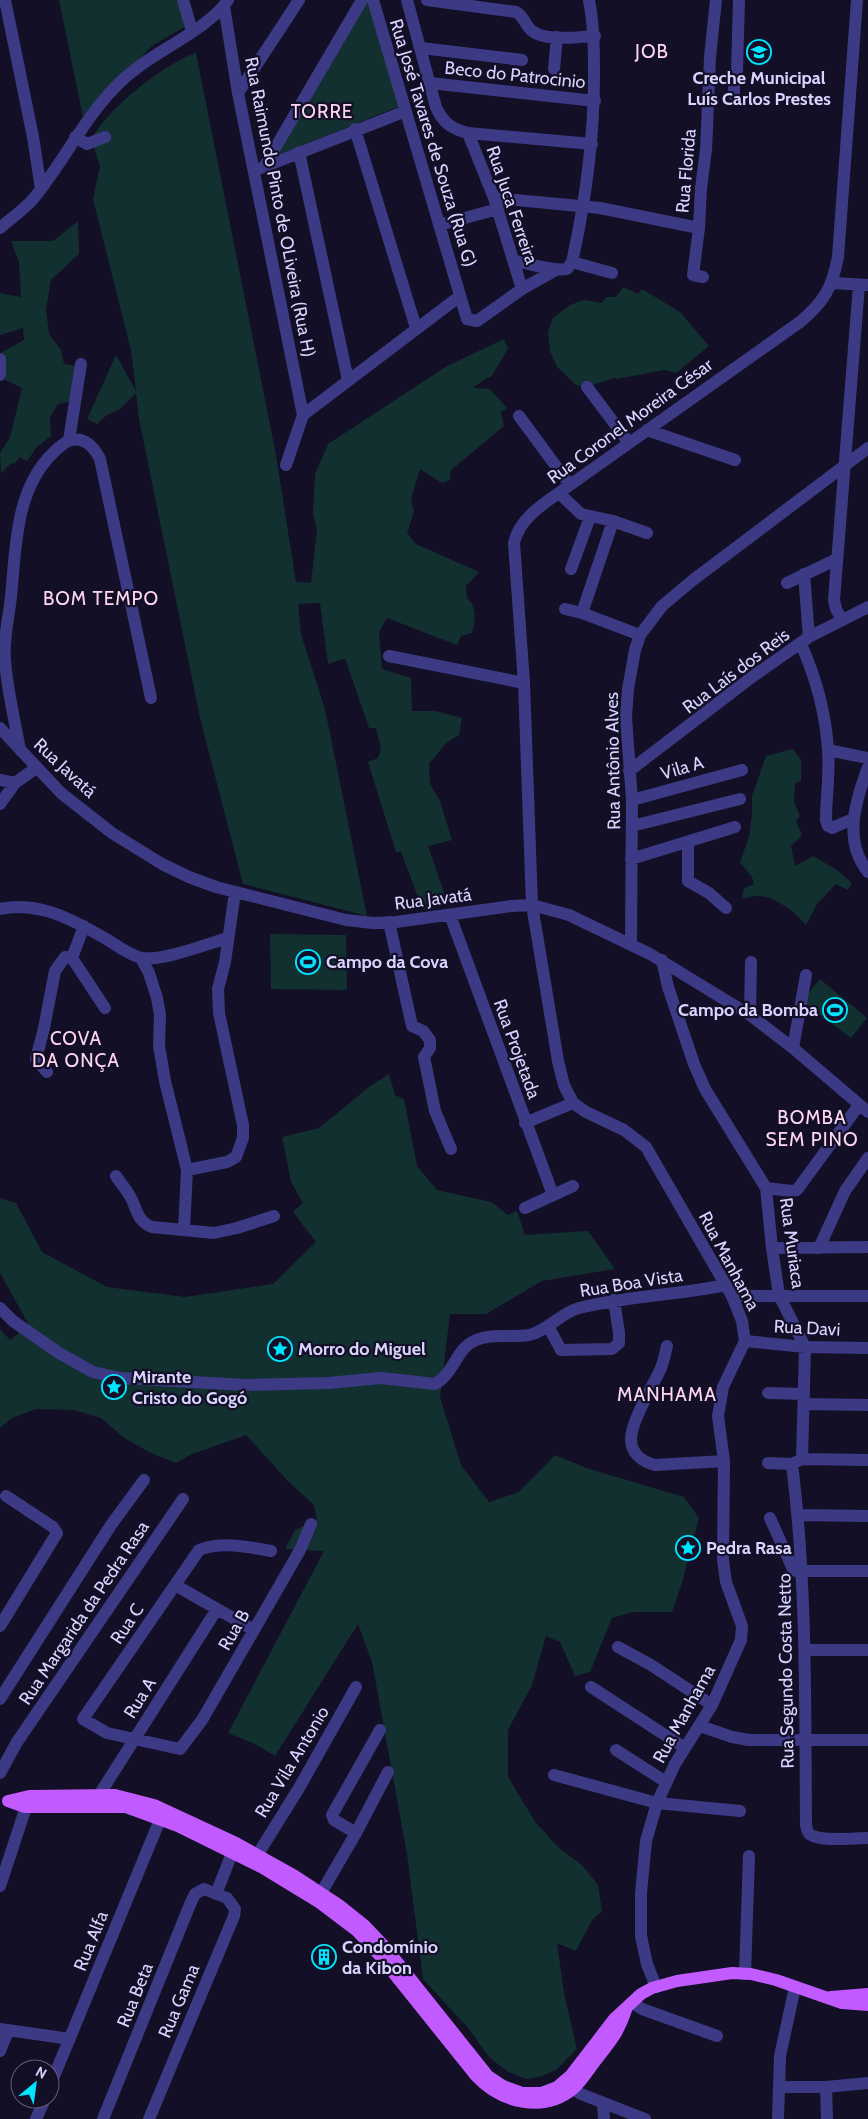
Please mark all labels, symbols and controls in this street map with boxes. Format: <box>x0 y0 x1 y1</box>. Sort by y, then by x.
street label: Rua José Tavares de Souza (Rua G) <box>385 16 481 270</box>
school or university icon: Creche Municipal Luís Carlos Prestes <box>746 39 772 65</box>
district label: JOB <box>634 40 669 63</box>
street label: Rua Raimundo Pinto de OLiveira (Rua H) <box>240 55 320 359</box>
street label: Beco do Patrocinio <box>443 57 587 93</box>
place label: Creche Municipal Luís Carlos Prestes <box>687 67 831 110</box>
district label: TORRE <box>291 100 353 123</box>
street label: Rua Florida <box>671 128 701 214</box>
street label: Rua Juca Ferreira <box>481 143 543 267</box>
street label: Rua Coronel Moreira César <box>543 353 717 488</box>
district label: BOM TEMPO <box>43 587 159 610</box>
street label: Rua Laís dos Reis <box>678 624 794 718</box>
street label: Rua Antônio Alves <box>601 692 625 830</box>
street label: Rua Javatá <box>29 734 101 803</box>
street label: Vila A <box>658 751 706 785</box>
street label: Rua Javatá <box>393 883 473 915</box>
sports icon: Campo da Cova <box>295 949 321 975</box>
place label: Campo da Cova <box>326 951 448 973</box>
street label: Rua Projetada <box>489 996 545 1102</box>
sports icon: Campo da Bomba <box>822 997 848 1023</box>
place label: Campo da Bomba <box>678 999 818 1021</box>
district label: COVA DA ONÇA <box>32 1027 120 1072</box>
district label: BOMBA SEM PINO <box>765 1106 859 1151</box>
street label: Rua Muriaca <box>775 1196 809 1290</box>
street label: Rua Manhama <box>694 1208 764 1315</box>
street label: Rua Boa Vista <box>578 1264 684 1302</box>
street label: Rua Davi <box>773 1315 841 1341</box>
place icon: Morro do Miguel <box>267 1336 293 1362</box>
place label: Morro do Miguel <box>298 1338 426 1360</box>
place label: Mirante Cristo do Gogó <box>132 1366 247 1409</box>
place icon: Mirante Cristo do Gogó <box>101 1374 127 1400</box>
district label: MANHAMA <box>617 1383 717 1406</box>
street label: Rua Margarida da Pedra Rasa <box>14 1517 154 1709</box>
place icon: Pedra Rasa <box>675 1535 701 1561</box>
place label: Pedra Rasa <box>706 1537 792 1559</box>
street label: Rua Segundo Costa Netto <box>773 1573 799 1769</box>
street label: Rua C <box>106 1600 148 1648</box>
street label: Rua B <box>214 1605 255 1654</box>
street label: Rua Manhama <box>648 1661 720 1767</box>
street label: Rua A <box>119 1674 161 1722</box>
street label: Rua Vila Antonio <box>250 1702 334 1822</box>
street label: Rua Alfa <box>69 1908 113 1974</box>
place label: Condomínio da Kibon <box>342 1936 438 1979</box>
building icon: Condomínio da Kibon <box>311 1944 337 1970</box>
street label: Rua Beta <box>112 1959 158 2030</box>
street label: Rua Gama <box>154 1961 204 2041</box>
north arrow <box>10 2059 60 2109</box>
text: N <box>33 2062 50 2083</box>

